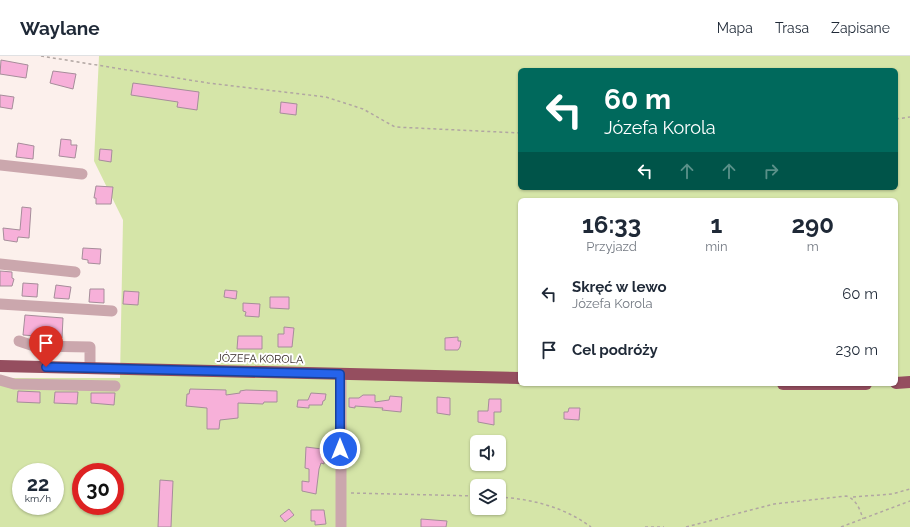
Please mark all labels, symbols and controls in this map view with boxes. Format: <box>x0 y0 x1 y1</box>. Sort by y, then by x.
text: Waylane <box>20 17 100 39</box>
text: Mapa <box>717 20 753 36</box>
text: Trasa <box>775 20 809 36</box>
text: Zapisane <box>831 20 890 36</box>
text: 60 m <box>604 83 671 116</box>
icon: left <box>538 84 590 136</box>
text: Józefa Korola <box>604 117 716 138</box>
icon: left <box>634 160 656 182</box>
icon: ahead <box>676 160 698 182</box>
icon: ahead <box>718 160 740 182</box>
icon: right <box>760 160 782 182</box>
text: 16:33 <box>582 210 641 239</box>
text: 1 <box>710 210 722 239</box>
text: 290 <box>792 210 834 239</box>
text: Przyjazd <box>586 239 637 254</box>
text: min <box>705 239 728 254</box>
text: m <box>807 239 819 254</box>
text: Skręć w lewo <box>572 278 667 296</box>
icon: left <box>538 283 560 305</box>
text: 60 m <box>842 285 878 303</box>
text: Józefa Korola <box>572 296 653 311</box>
pin <box>29 326 63 367</box>
icon: arrive <box>35 332 57 354</box>
icon: arrive <box>538 339 560 361</box>
text: Cel podróży <box>572 341 658 359</box>
text: 230 m <box>835 341 878 359</box>
street label: JÓZEFA KOROLA <box>216 351 304 366</box>
position arrow <box>319 428 361 470</box>
map controls <box>470 435 506 515</box>
button: sound <box>470 435 506 471</box>
speed limit sign: 30 <box>72 463 124 515</box>
text: 22 <box>27 472 49 496</box>
button: layers <box>470 479 506 515</box>
text: km/h <box>25 493 51 504</box>

